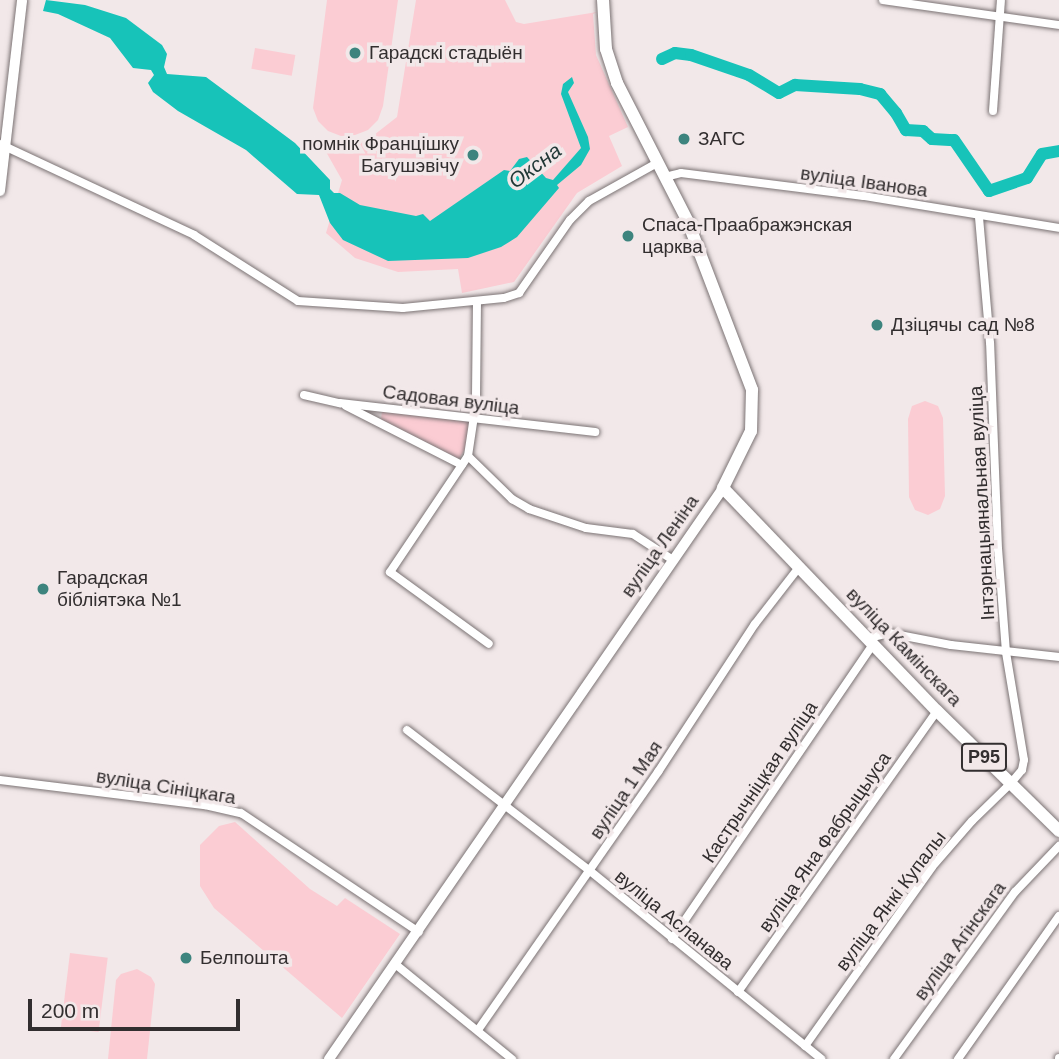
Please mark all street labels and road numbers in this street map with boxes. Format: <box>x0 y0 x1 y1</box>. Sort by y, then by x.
street label: вуліца Іванова <box>799 162 929 202</box>
street label: Садовая вуліца <box>381 380 521 420</box>
street label: Інтэрнацыянальная вуліца <box>964 385 1000 621</box>
street label: вуліца Леніна <box>616 490 704 602</box>
street label: вуліца Камінскага <box>842 583 966 711</box>
street label: Кастрычніцкая вуліца <box>697 697 823 867</box>
street label: вуліца 1 Мая <box>585 737 667 843</box>
road number: Р95 <box>960 742 1009 772</box>
street label: вуліца Яна Фабрыцыуса <box>754 747 896 937</box>
street label: вуліца Сініцкага <box>95 765 237 809</box>
street label: вуліца Янкі Купалы <box>831 827 951 975</box>
street label: вуліца Асланава <box>610 865 738 975</box>
street label: вуліца Агінскага <box>909 877 1011 1005</box>

